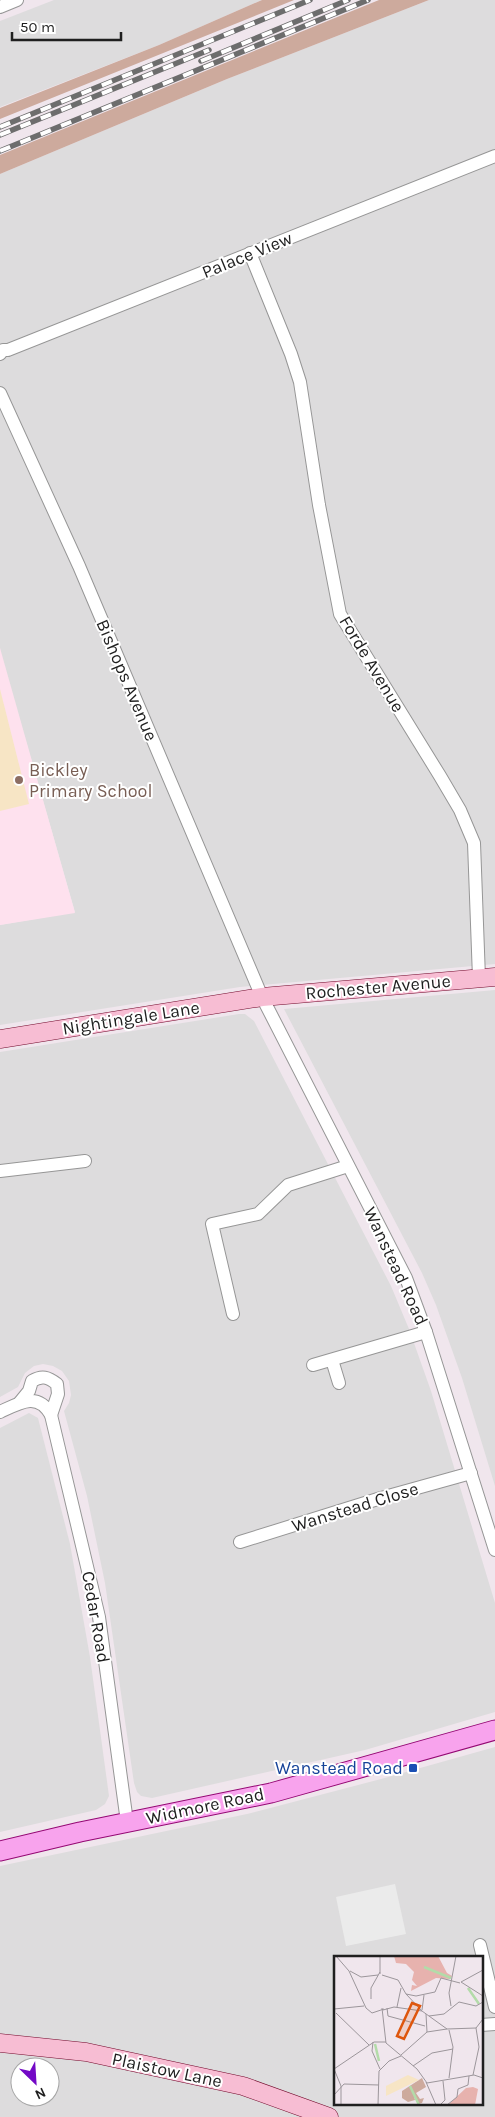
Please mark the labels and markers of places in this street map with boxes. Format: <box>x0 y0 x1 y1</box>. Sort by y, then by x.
place label: Bickley Primary School <box>29 759 153 802</box>
marker: Bickley Primary School <box>13 774 25 786</box>
place label: Wanstead Road <box>275 1757 403 1779</box>
marker: Wanstead Road <box>407 1762 419 1774</box>

